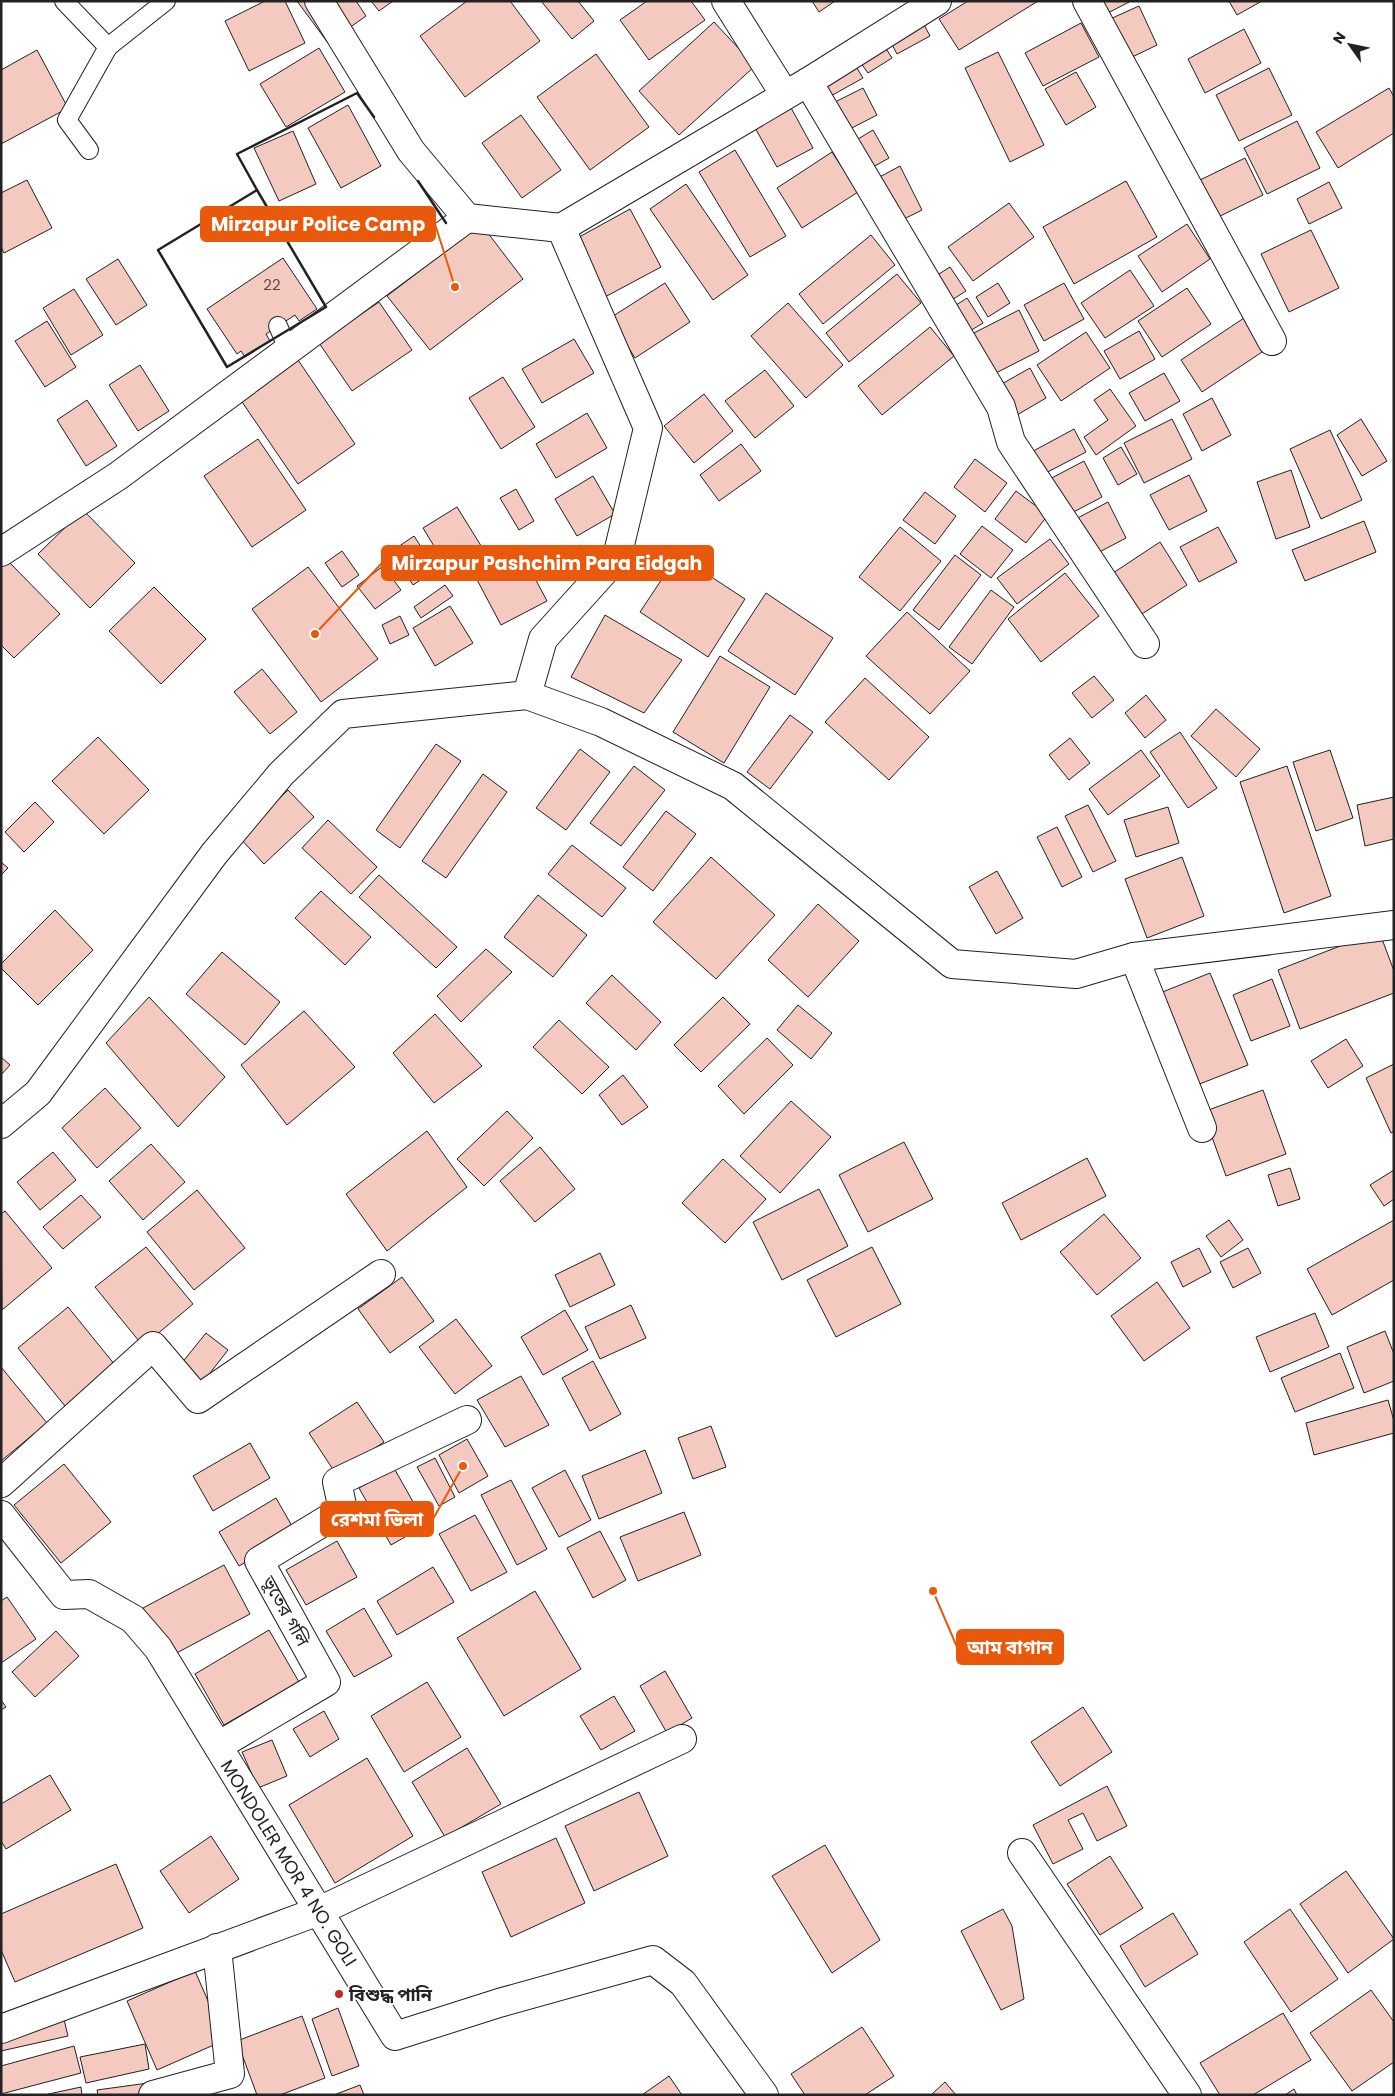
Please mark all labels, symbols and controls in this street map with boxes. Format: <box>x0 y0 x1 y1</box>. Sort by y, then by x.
north arrow <box>1325 20 1375 70</box>
text: N <box>1328 28 1350 48</box>
callout: Mirzapur Police Camp <box>201 207 435 241</box>
text: Mirzapur Police Camp <box>211 211 425 238</box>
house number: 22 <box>263 274 281 295</box>
callout: Mirzapur Pashchim Para Eidgah <box>382 546 713 580</box>
text: Mirzapur Pashchim Para Eidgah <box>392 550 702 577</box>
callout: রেশমা ভিলা <box>321 1502 433 1536</box>
text: রেশমা ভিলা <box>331 1506 424 1533</box>
street label: ভূতের গলি <box>256 1570 316 1651</box>
callout: আম বাগান <box>957 1630 1063 1664</box>
text: আম বাগান <box>966 1634 1054 1661</box>
street label: MONDOLER MOR 4 NO. GOLI <box>215 1755 363 1971</box>
place label: বিশুদ্ধ পানি <box>348 1982 433 2007</box>
marker: বিশুদ্ধ পানি <box>333 1988 345 2000</box>

